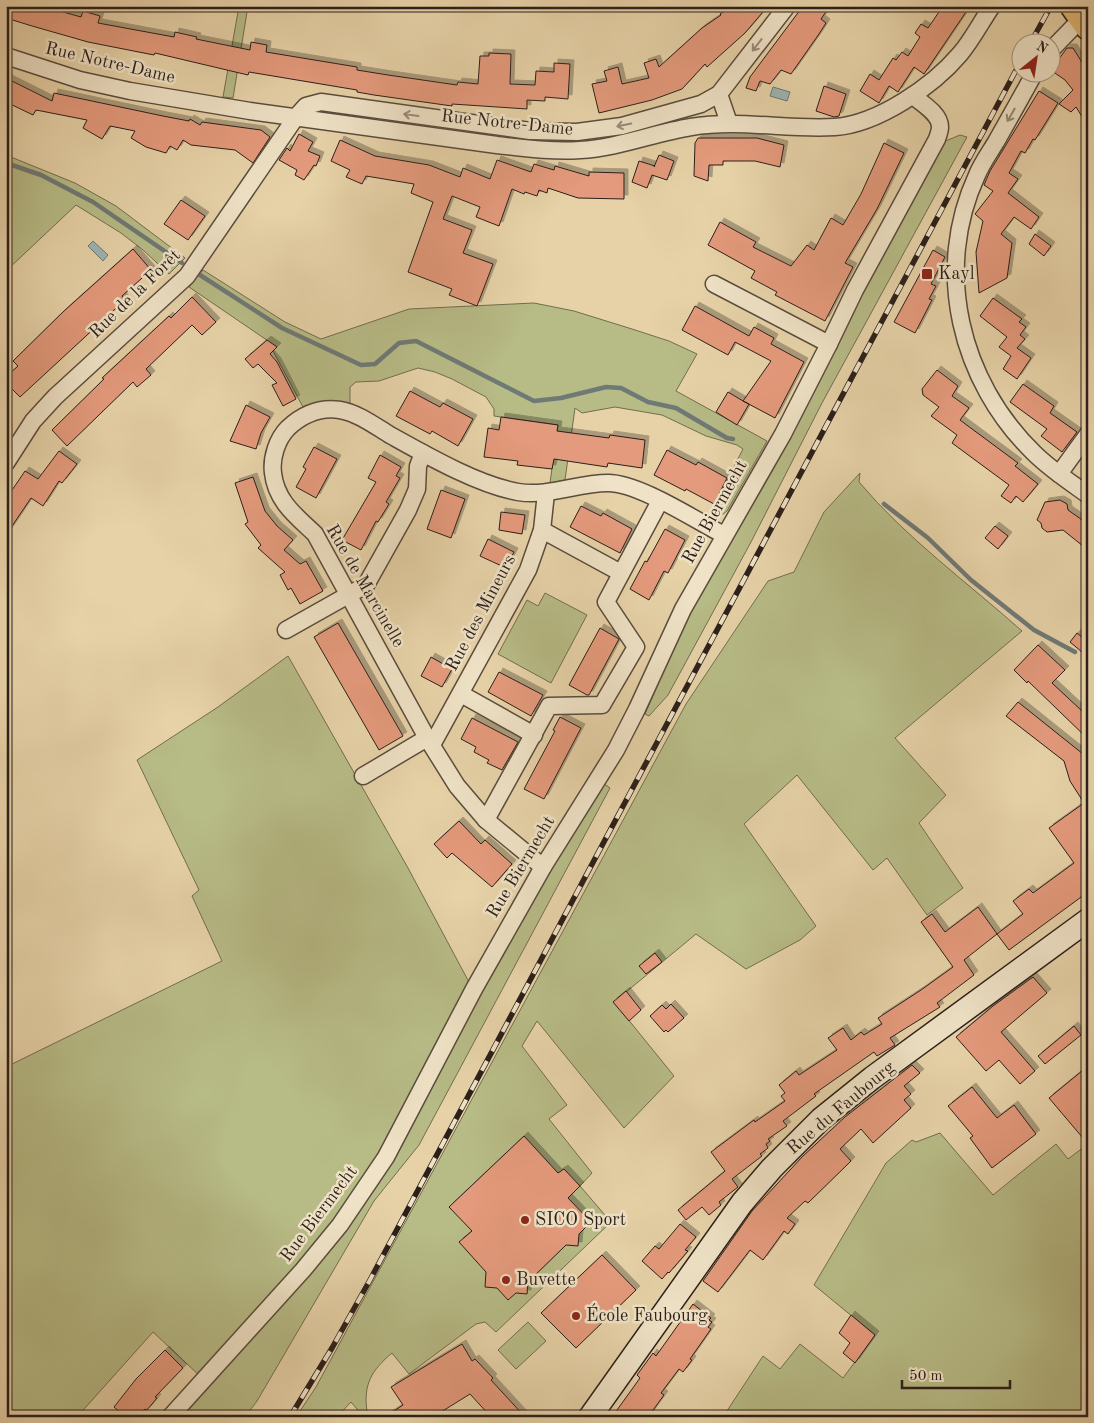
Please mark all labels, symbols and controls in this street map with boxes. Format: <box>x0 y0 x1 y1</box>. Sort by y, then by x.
north arrow <box>1012 32 1062 82</box>
one-way arrow <box>752 38 762 52</box>
street label: Rue Notre-Dame <box>43 39 177 87</box>
text: N <box>1034 39 1050 56</box>
street label: Rue Notre-Dame <box>440 107 574 139</box>
one-way arrow <box>1006 107 1016 121</box>
one-way arrow <box>403 109 419 119</box>
one-way arrow <box>616 121 632 130</box>
street label: Rue de la Forêt <box>86 246 184 342</box>
place label: Kayl <box>938 265 975 283</box>
marker: Kayl <box>920 267 934 281</box>
street label: Rue Biermecht <box>679 457 751 567</box>
street label: Rue de Marcinelle <box>323 521 407 651</box>
street label: Rue des Mineurs <box>443 552 519 674</box>
street label: Rue Biermecht <box>484 813 558 921</box>
street label: Rue du Faubourg <box>784 1058 898 1158</box>
street label: Rue Biermecht <box>277 1163 361 1265</box>
place label: SICO Sport <box>535 1211 626 1229</box>
marker: SICO Sport <box>519 1214 531 1226</box>
place label: Buvette <box>516 1271 576 1289</box>
marker: Buvette <box>500 1274 512 1286</box>
place label: École Faubourg <box>586 1303 708 1325</box>
marker: École Faubourg <box>570 1310 582 1322</box>
scale bar <box>902 1358 1009 1390</box>
text: 50 m <box>909 1369 943 1384</box>

